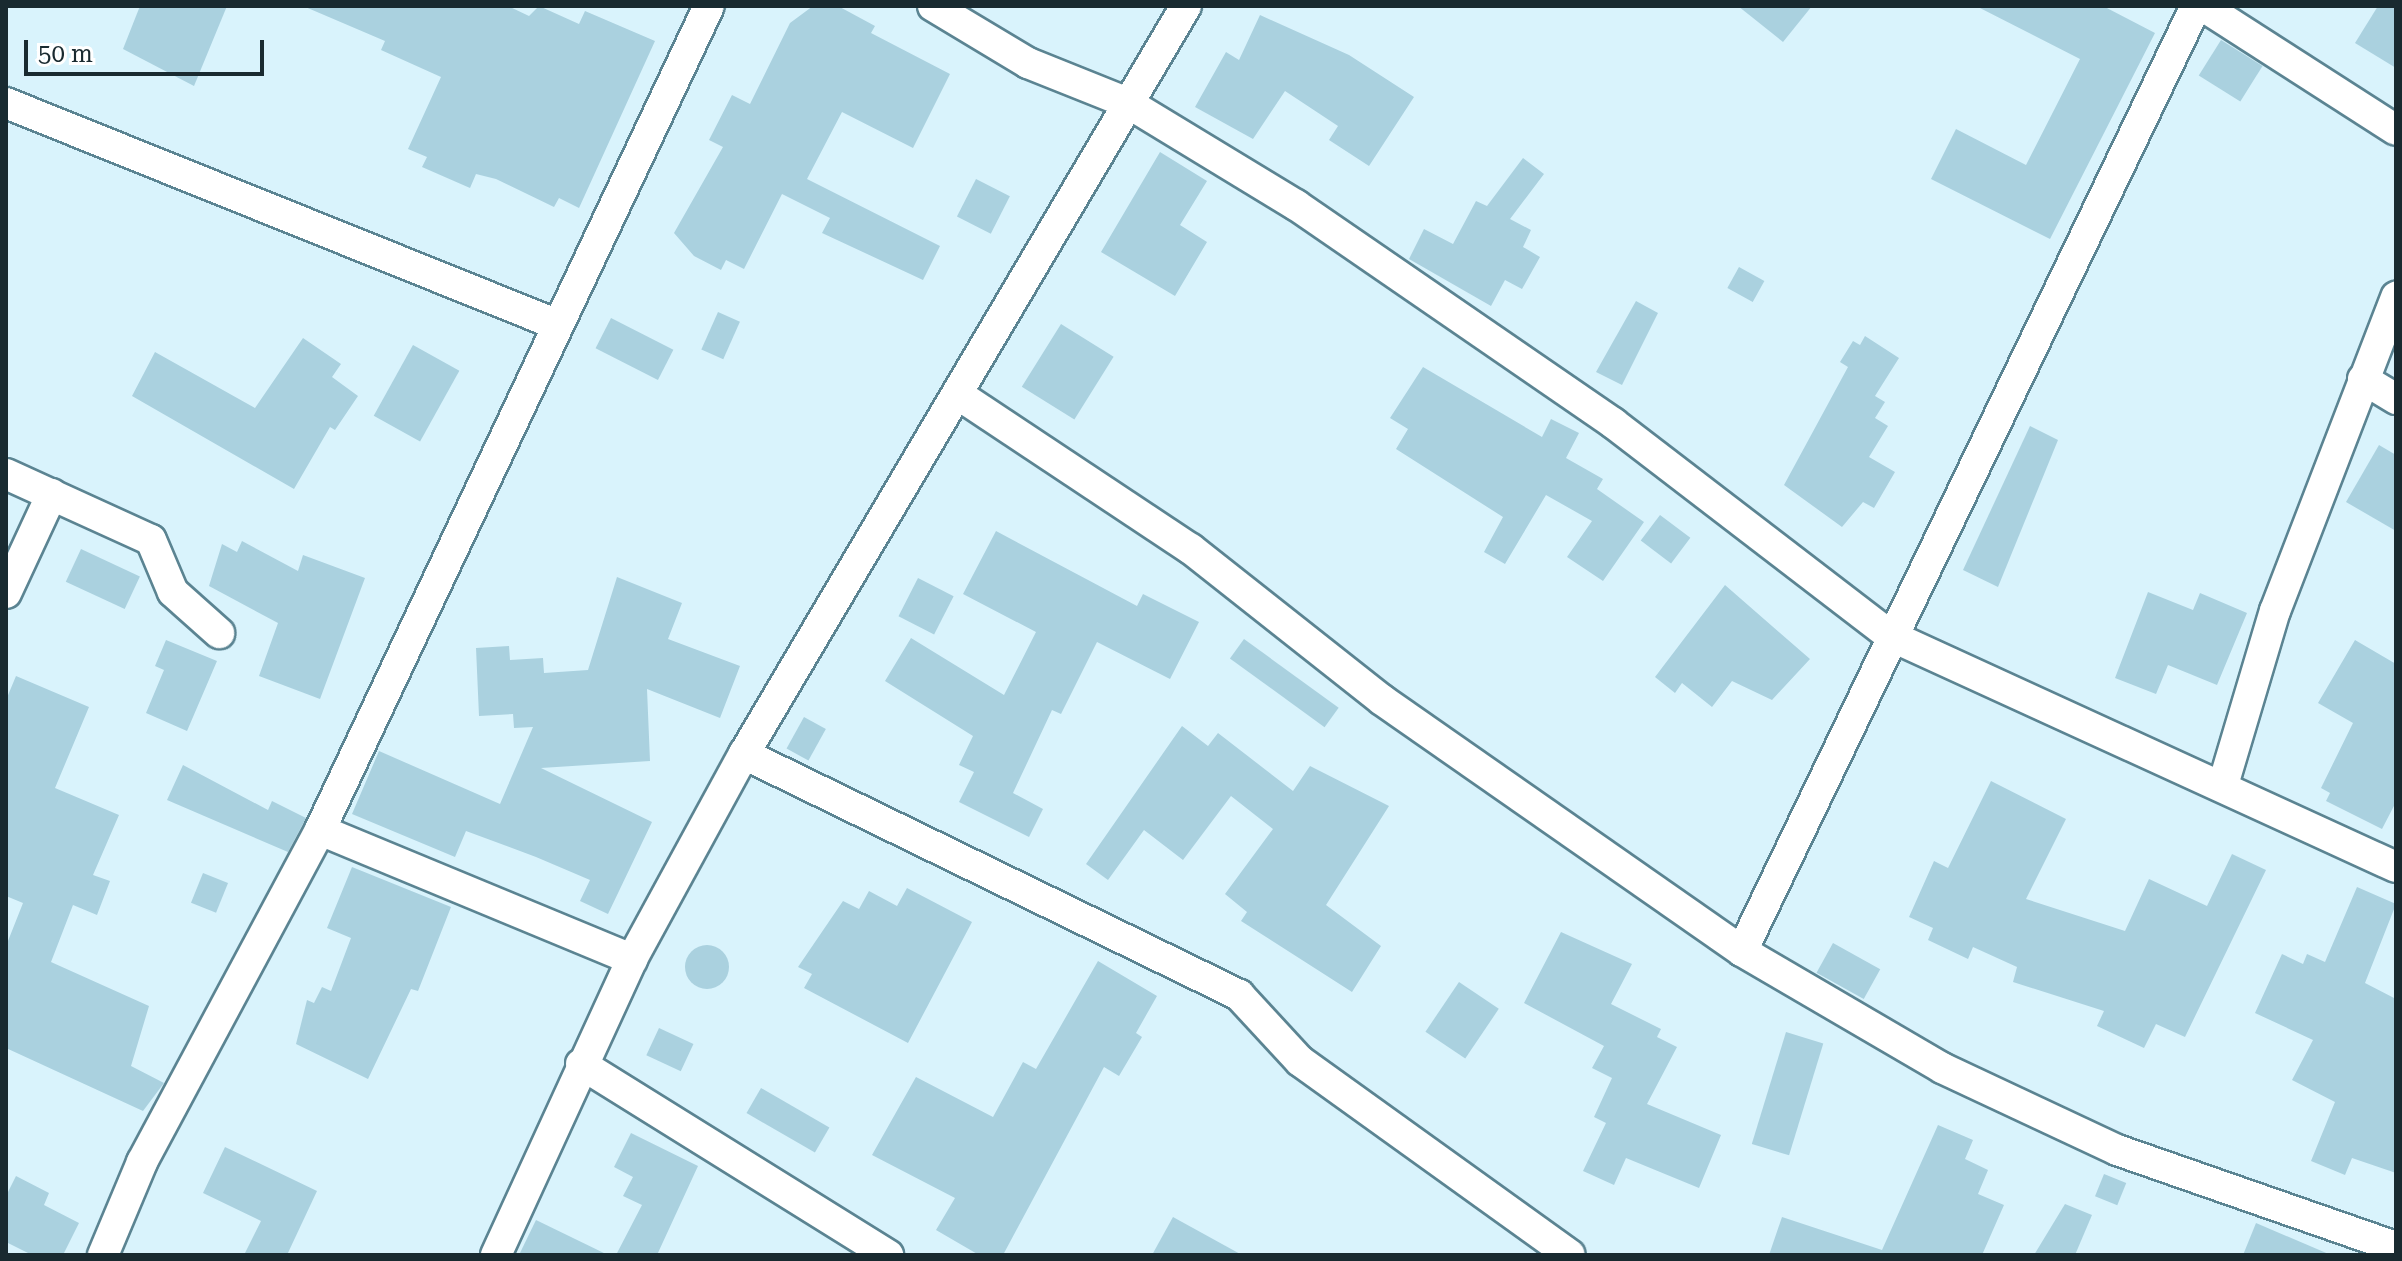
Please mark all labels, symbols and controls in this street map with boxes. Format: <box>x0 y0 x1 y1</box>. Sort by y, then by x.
scale bar <box>28 24 268 74</box>
text: 50 m <box>38 40 93 68</box>

